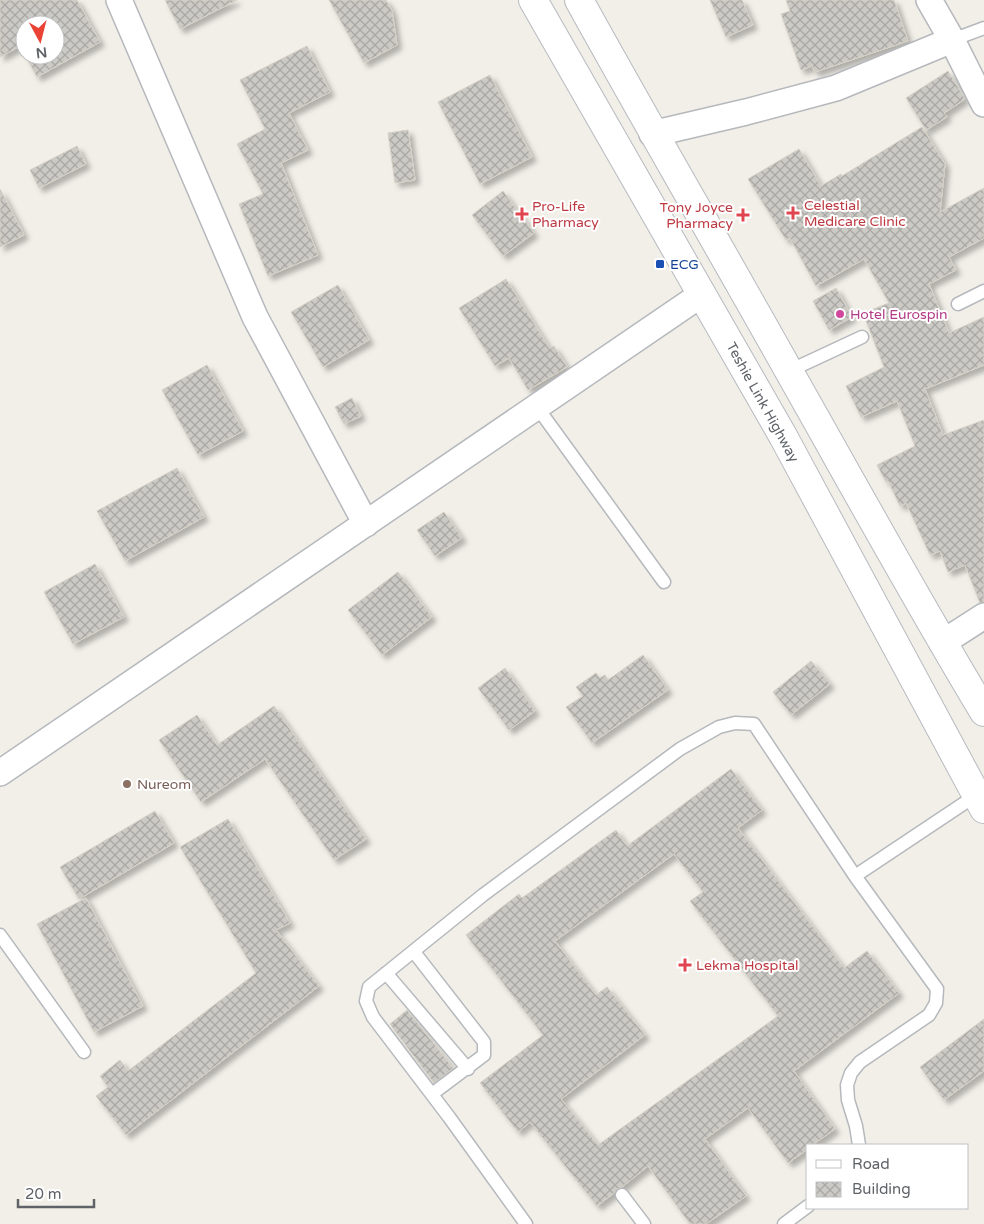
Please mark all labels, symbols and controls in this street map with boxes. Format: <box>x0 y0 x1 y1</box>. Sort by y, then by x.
north arrow <box>15 15 65 65</box>
text: N <box>35 43 48 62</box>
place label: Celestial Medicare Clinic <box>804 197 906 230</box>
place label: Pro-Life Pharmacy <box>532 198 599 231</box>
place label: Tony Joyce Pharmacy <box>660 199 733 232</box>
marker: Celestial Medicare Clinic <box>786 206 800 220</box>
marker: Pro-Life Pharmacy <box>516 208 528 220</box>
marker: Tony Joyce Pharmacy <box>737 209 749 221</box>
place label: ECG <box>670 256 699 273</box>
marker: ECG <box>654 258 666 270</box>
place label: Hotel Eurospin <box>850 306 948 323</box>
marker: Hotel Eurospin <box>834 308 846 320</box>
street label: Teshie Link Highway <box>722 339 803 466</box>
place label: Nureom <box>137 776 191 793</box>
marker: Nureom <box>121 778 133 790</box>
place label: Lekma Hospital <box>696 957 799 974</box>
marker: Lekma Hospital <box>678 958 692 972</box>
legend <box>806 1144 969 1209</box>
text: Road <box>852 1155 890 1173</box>
scale bar <box>18 1176 94 1208</box>
text: Building <box>852 1180 911 1198</box>
text: 20 m <box>25 1185 62 1203</box>

